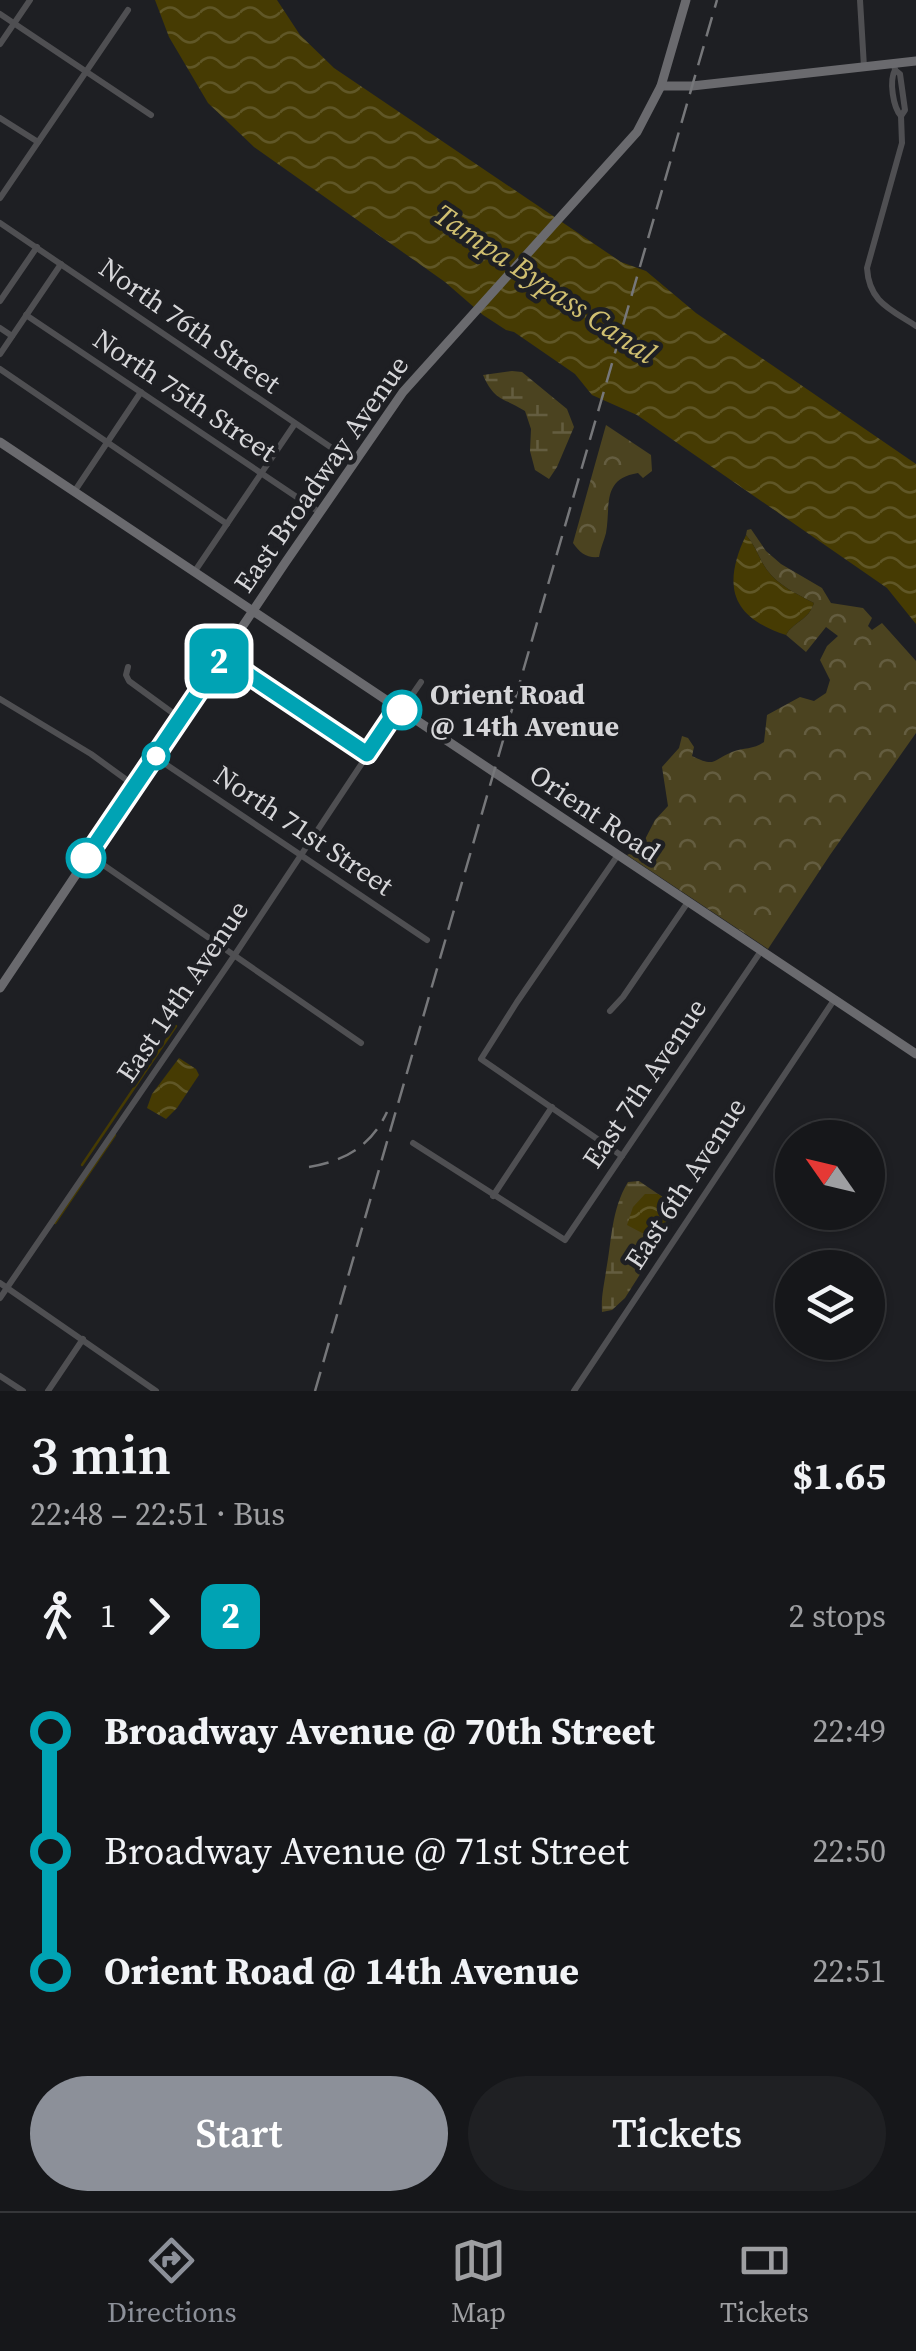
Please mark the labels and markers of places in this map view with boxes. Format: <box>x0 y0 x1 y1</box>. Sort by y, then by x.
place label: Orient Road @ 14th Avenue <box>430 675 619 745</box>
marker: Orient Road @ 14th Avenue <box>383 691 421 729</box>
unlabelled marker <box>143 743 169 769</box>
unlabelled marker <box>67 839 105 877</box>

